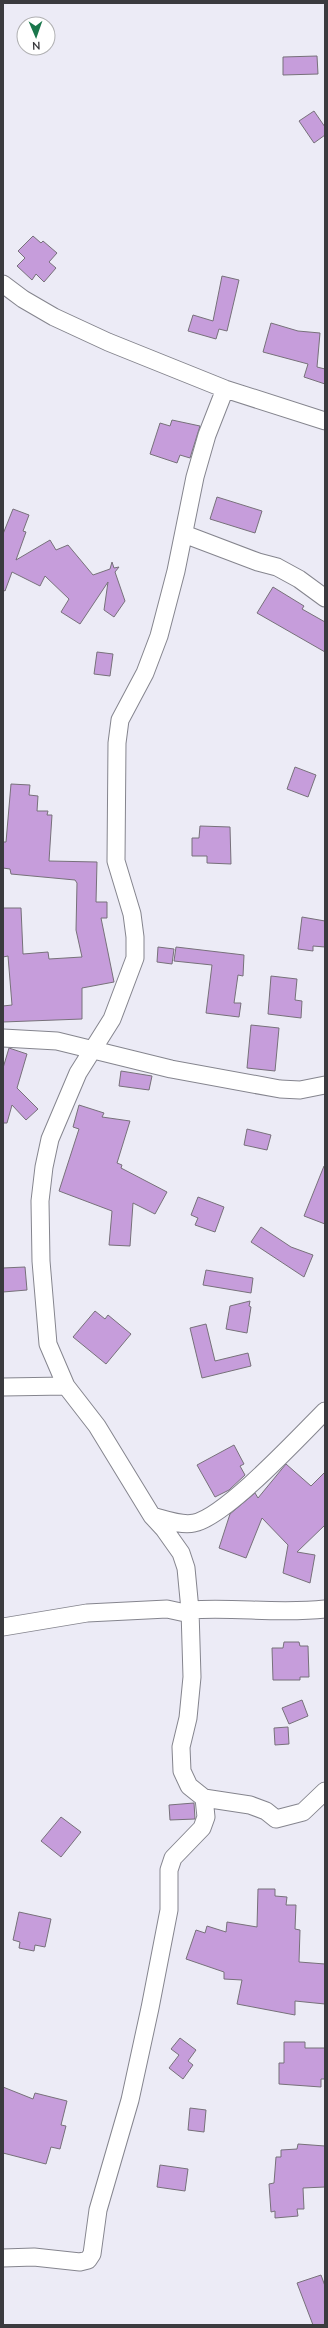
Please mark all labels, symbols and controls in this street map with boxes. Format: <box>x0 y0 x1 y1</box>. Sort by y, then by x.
north arrow <box>16 16 56 56</box>
text: N <box>32 38 41 53</box>

